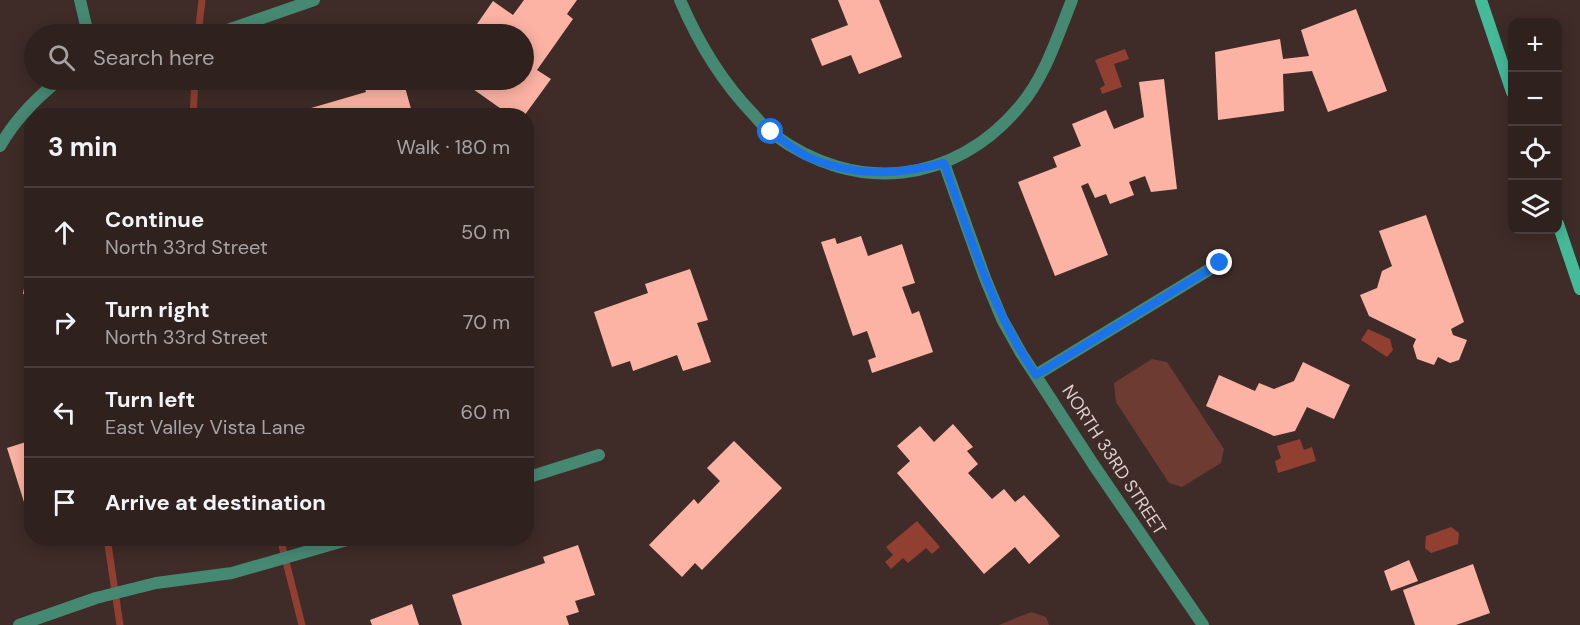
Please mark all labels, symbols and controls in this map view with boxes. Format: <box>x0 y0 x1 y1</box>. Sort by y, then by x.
map controls <box>1508 18 1562 234</box>
button: + <box>1508 18 1562 72</box>
search box <box>24 24 534 90</box>
icon: search <box>45 41 78 74</box>
text: Search here <box>93 43 214 72</box>
button: − <box>1508 72 1562 126</box>
route start <box>757 118 783 144</box>
button: locate <box>1508 126 1562 180</box>
text: 3 min <box>48 130 117 164</box>
text: Walk · 180 m <box>396 134 510 160</box>
button: layers <box>1508 180 1562 234</box>
text: Continue <box>105 205 204 234</box>
icon: ahead <box>48 216 81 249</box>
text: 50 m <box>461 219 510 245</box>
text: North 33rd Street <box>105 234 268 260</box>
route end <box>1206 249 1232 275</box>
text: Turn right <box>105 295 210 324</box>
icon: right <box>48 306 81 339</box>
text: 70 m <box>463 309 510 335</box>
text: North 33rd Street <box>105 324 268 350</box>
street label: NORTH 33RD STREET <box>1056 380 1172 540</box>
text: Turn left <box>105 385 195 414</box>
icon: left <box>48 396 81 429</box>
text: 60 m <box>461 399 510 425</box>
text: East Valley Vista Lane <box>105 414 305 440</box>
icon: arrive <box>48 486 81 519</box>
text: Arrive at destination <box>105 488 326 517</box>

